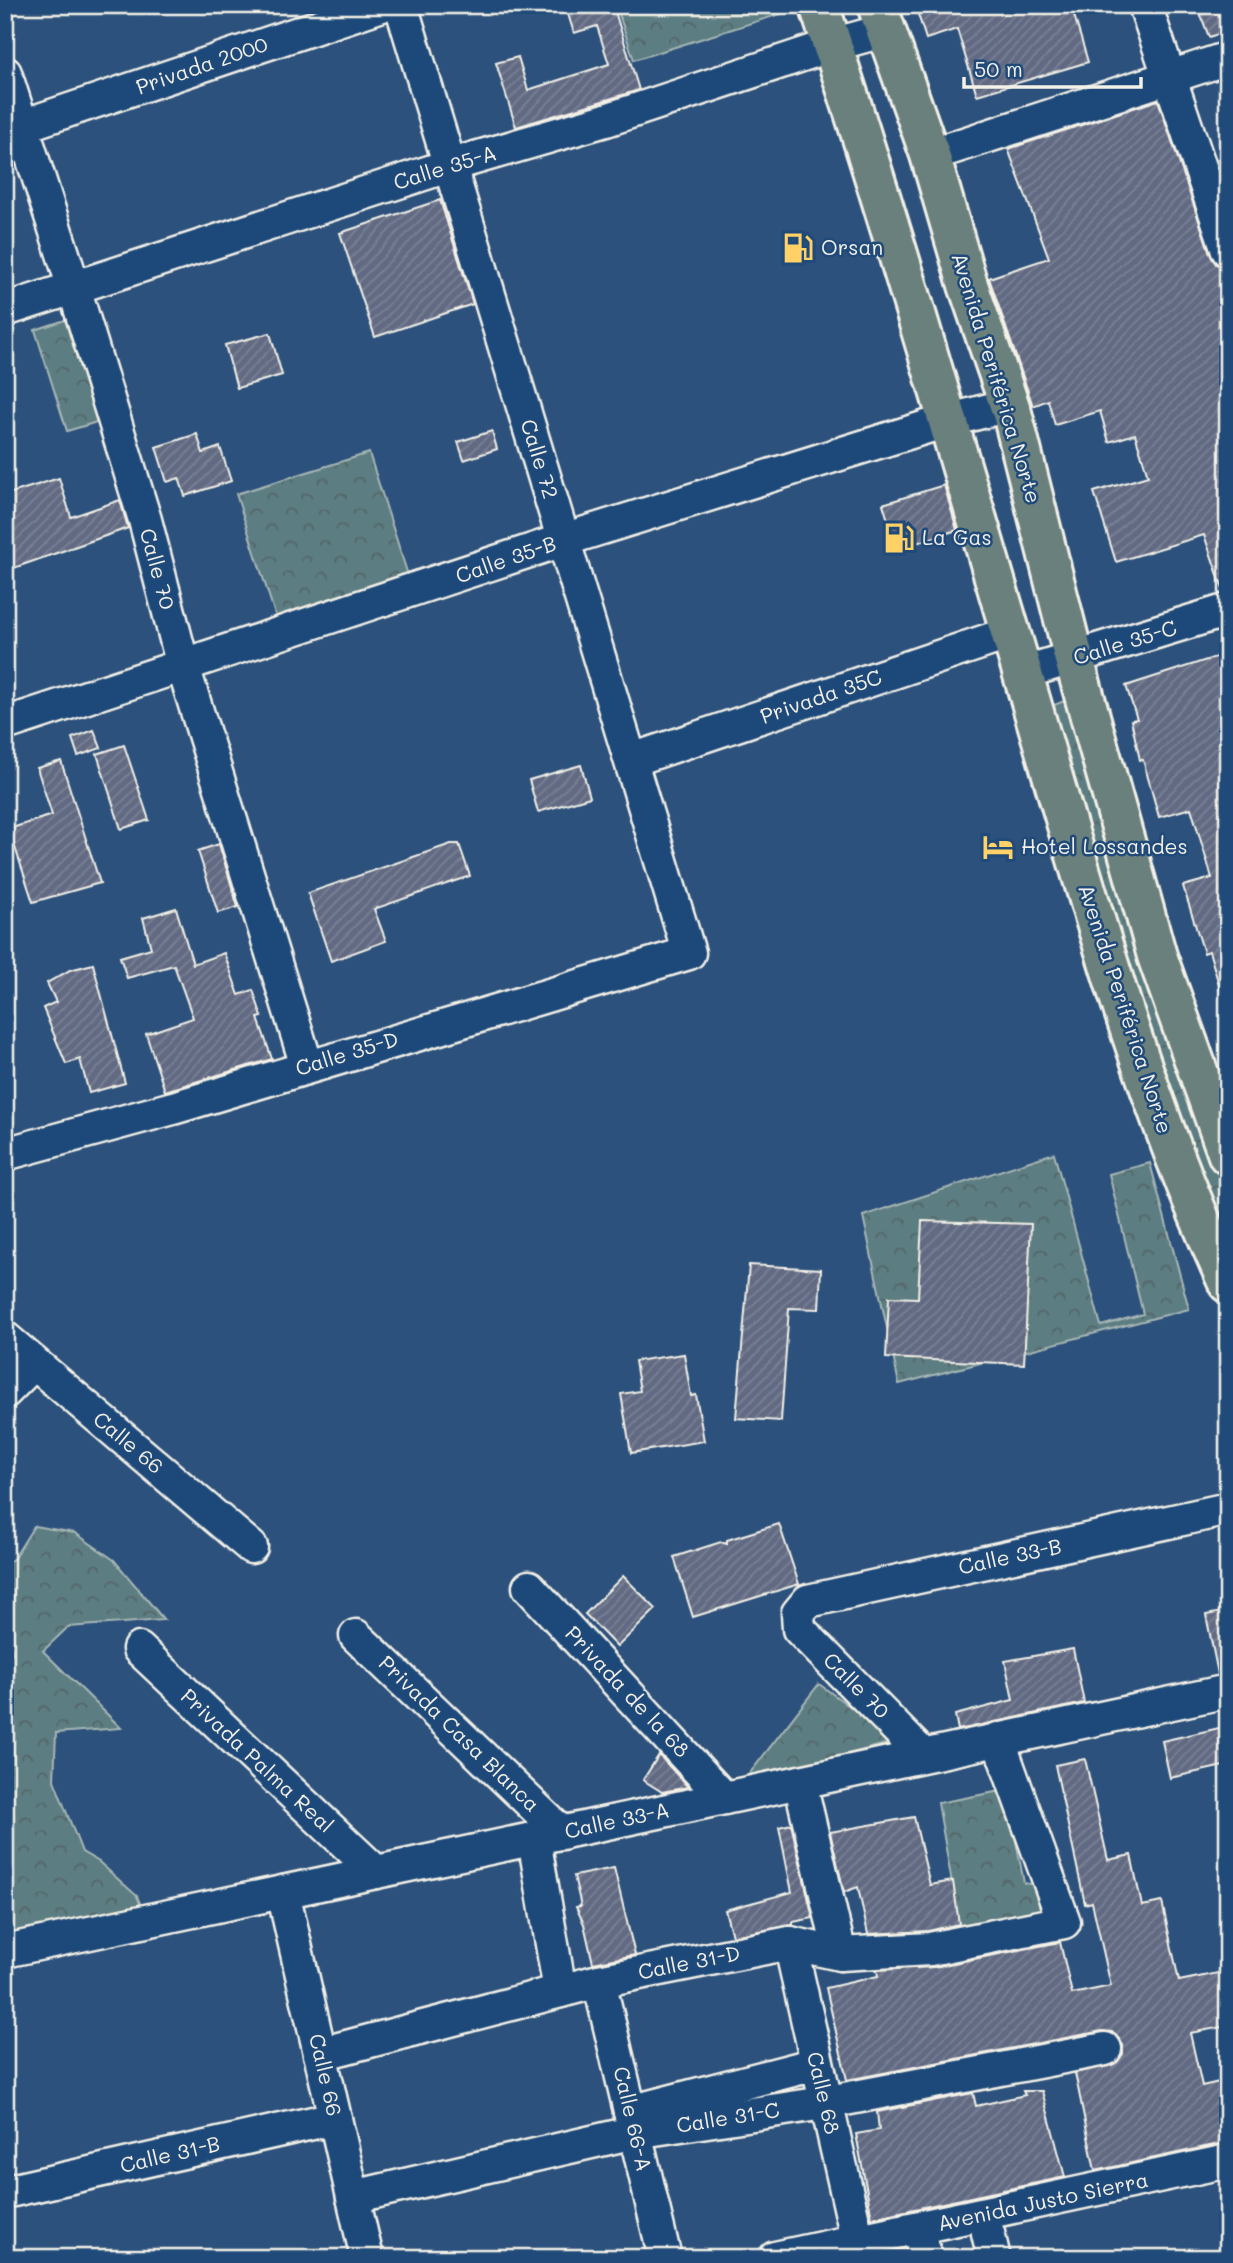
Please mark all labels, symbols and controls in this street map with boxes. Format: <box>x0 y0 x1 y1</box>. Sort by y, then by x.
street label: Privada 2000 <box>132 29 271 100</box>
scale bar <box>964 46 1140 90</box>
text: 50 m <box>974 55 1023 82</box>
street label: Calle 35-A <box>390 138 499 195</box>
fuel station icon: Orsan <box>781 231 815 265</box>
place label: Orsan <box>821 233 883 260</box>
street label: Avenida Periférica Norte <box>946 249 1048 506</box>
street label: Calle 72 <box>516 416 565 502</box>
fuel station icon: La Gas <box>882 521 916 555</box>
place label: La Gas <box>922 523 992 550</box>
street label: Calle 70 <box>135 525 182 612</box>
street label: Calle 35-B <box>452 529 559 588</box>
street label: Calle 35-C <box>1070 613 1180 670</box>
street label: Privada 35C <box>756 662 885 729</box>
hotel icon: Hotel Lossandes <box>981 830 1015 864</box>
place label: Hotel Lossandes <box>1021 832 1188 859</box>
street label: Avenida Periférica Norte <box>1073 880 1180 1137</box>
street label: Calle 35-D <box>292 1024 401 1081</box>
street label: Calle 66 <box>88 1405 170 1479</box>
street label: Calle 33-B <box>956 1531 1064 1580</box>
street label: Privada de la 68 <box>560 1619 696 1763</box>
street label: Calle 70 <box>818 1646 896 1724</box>
street label: Privada Casa Blanca <box>374 1649 546 1817</box>
street label: Privada Palma Real <box>176 1682 340 1838</box>
street label: Calle 33-A <box>562 1795 672 1844</box>
street label: Calle 31-D <box>635 1938 742 1985</box>
street label: Calle 66 <box>304 2031 349 2118</box>
street label: Calle 68 <box>802 2049 847 2136</box>
street label: Calle 66-A <box>608 2063 659 2174</box>
street label: Calle 31-C <box>674 2095 781 2138</box>
street label: Calle 31-B <box>117 2129 222 2178</box>
street label: Avenida Justo Sierra <box>935 2165 1151 2236</box>

